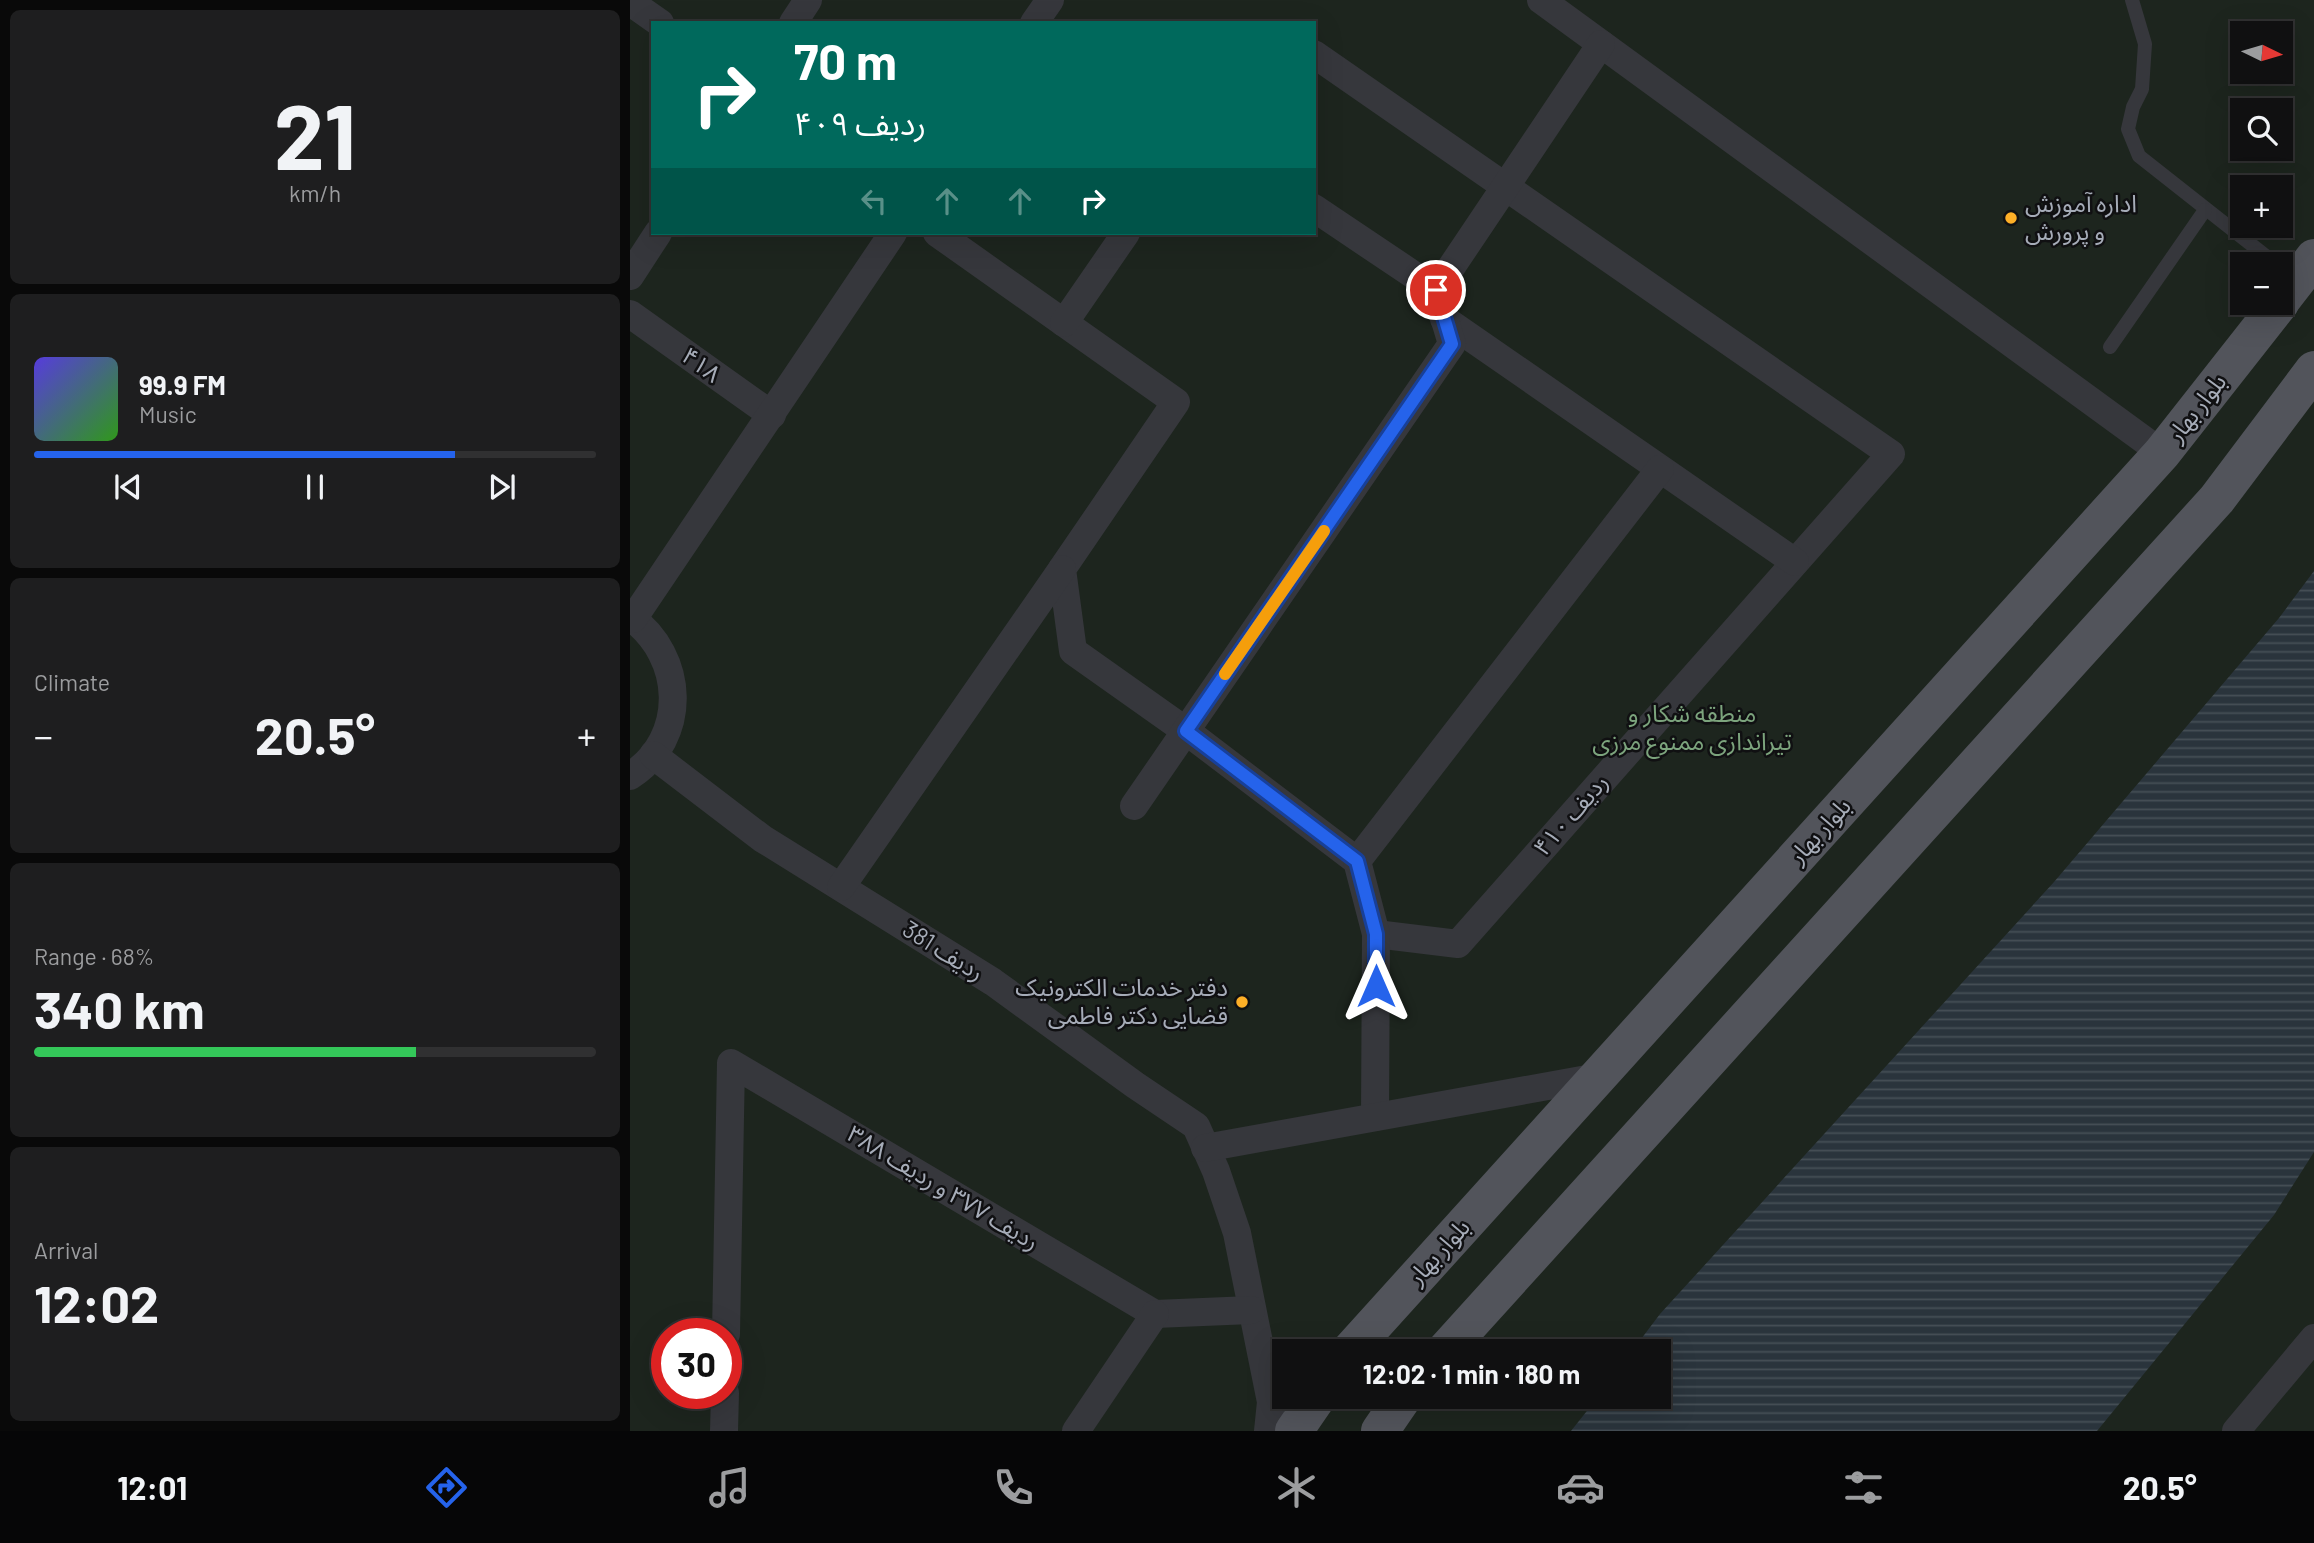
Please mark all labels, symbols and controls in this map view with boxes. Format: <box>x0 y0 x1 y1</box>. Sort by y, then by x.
north arrow <box>2230 21 2292 84</box>
map controls <box>2230 21 2293 315</box>
text: 70 m <box>794 31 897 90</box>
icon: right <box>679 49 770 140</box>
text: 21 <box>274 79 356 188</box>
button: search <box>2230 98 2293 161</box>
text: ردیف ۴۰۹ <box>794 103 926 141</box>
button: + <box>2230 175 2293 238</box>
text: km/h <box>289 179 341 207</box>
icon: left <box>855 182 893 220</box>
icon: ahead <box>928 182 966 220</box>
icon: ahead <box>1001 182 1039 220</box>
icon: right <box>1074 182 1112 220</box>
place label: اداره آموزش و پرورش <box>2025 188 2137 247</box>
marker: اداره آموزش و پرورش <box>2003 210 2019 226</box>
button: − <box>2230 252 2293 315</box>
pin <box>1406 260 1466 320</box>
icon: arrive <box>1417 271 1455 309</box>
street label: ۴۱۸ <box>677 340 727 388</box>
street label: بلوار بهار <box>2160 367 2232 448</box>
text: 99.9 FM <box>139 369 226 400</box>
text: Music <box>139 400 197 428</box>
icon: previous <box>109 468 147 506</box>
icon: pause <box>296 468 334 506</box>
icon: next <box>483 468 521 506</box>
text: Climate <box>34 668 110 696</box>
park label: منطقه شکار و تیراندازی ممنوع مرزی <box>1592 698 1792 759</box>
text: 20.5° <box>255 703 375 765</box>
text: − <box>34 712 53 758</box>
text: + <box>577 712 596 758</box>
street label: ردیف ۴۱۰ <box>1526 767 1614 862</box>
street label: بلوار بهار <box>1781 791 1857 870</box>
street label: ردیف 381 <box>897 913 990 987</box>
text: Range · 68% <box>34 942 154 970</box>
position arrow <box>1339 949 1413 1023</box>
place label: دفتر خدمات الکترونیک قضایی دکتر فاطمی <box>1015 972 1228 1030</box>
text: 340 km <box>34 977 205 1039</box>
marker: دفتر خدمات الکترونیک قضایی دکتر فاطمی <box>1234 994 1250 1010</box>
street label: ردیف ۳۷۷ و ردیف ۳۸۸ <box>842 1118 1045 1256</box>
street label: بلوار بهار <box>1400 1212 1476 1291</box>
text: Arrival <box>34 1236 98 1264</box>
text: 12:02 <box>34 1271 159 1333</box>
speed limit sign: 30 <box>651 1318 742 1409</box>
text: 12:02 · 1 min · 180 m <box>1363 1358 1580 1389</box>
icon: directions <box>422 1463 471 1512</box>
icon: music <box>705 1463 754 1512</box>
icon: phone <box>989 1463 1038 1512</box>
icon: climate <box>1272 1463 1321 1512</box>
icon: car <box>1556 1463 1605 1512</box>
icon: filters <box>1839 1463 1888 1512</box>
text: 12:01 <box>117 1468 187 1506</box>
text: 20.5° <box>2123 1468 2197 1506</box>

